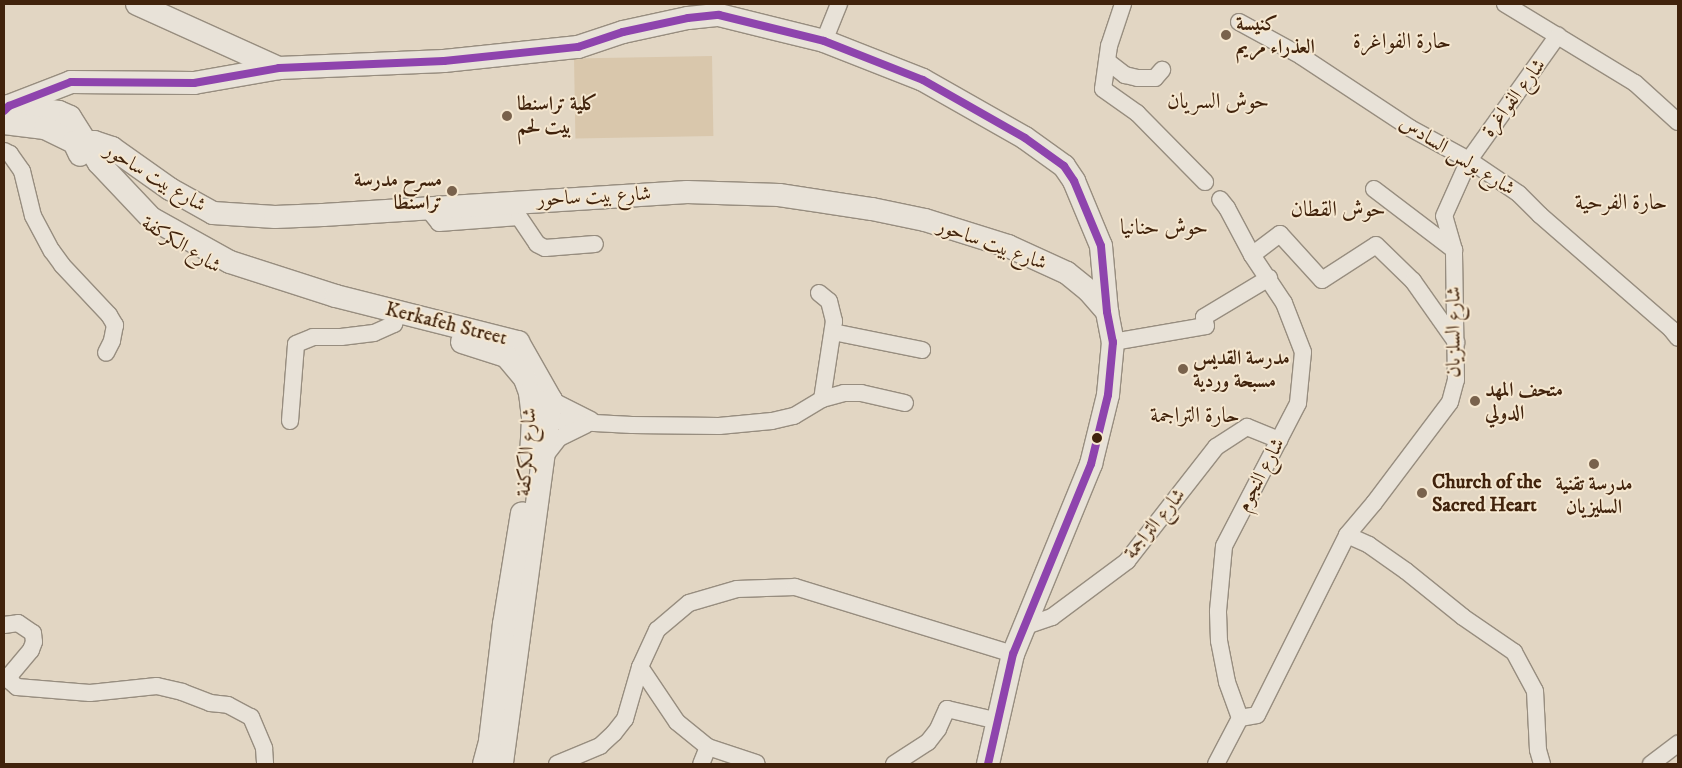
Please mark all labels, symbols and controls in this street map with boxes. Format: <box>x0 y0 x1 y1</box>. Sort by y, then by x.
place label: كنيسة العذراء مريم <box>1236 12 1315 59</box>
marker: كنيسة العذراء مريم <box>1220 29 1232 41</box>
district label: حارة الفواغرة <box>1353 29 1451 55</box>
street label: شارع الفواغرة <box>1477 54 1551 142</box>
district label: حوش السريان <box>1167 89 1269 115</box>
place label: كلية تراسنطا بيت لحم <box>517 92 598 139</box>
marker: كلية تراسنطا بيت لحم <box>501 110 513 122</box>
street label: شارع بولس السادس <box>1395 111 1519 201</box>
street label: شارع بيت ساحور <box>100 138 210 218</box>
place label: مسرح مدرسة تراسنطا <box>354 168 442 215</box>
street label: شارع بيت ساحور <box>536 182 652 212</box>
marker: مسرح مدرسة تراسنطا <box>446 185 458 197</box>
district label: حارة الفرحية <box>1575 190 1667 216</box>
district label: حوش القطان <box>1290 197 1386 223</box>
street label: شارع الكركفة <box>137 211 225 279</box>
street label: شارع بيت ساحور <box>934 214 1050 276</box>
district label: حوش حنانيا <box>1120 215 1208 241</box>
street label: شارع السلزيان <box>1442 286 1466 378</box>
street label: Kerkafeh Street <box>383 297 509 351</box>
place label: مدرسة القديس مسبحة وردية <box>1193 346 1290 393</box>
marker: مدرسة القديس مسبحة وردية <box>1177 363 1189 375</box>
place label: متحف المهد الدولي <box>1485 378 1563 425</box>
marker: متحف المهد الدولي <box>1469 395 1481 407</box>
district label: حارة التراجمة <box>1150 403 1240 429</box>
street label: شارع الكركفة <box>512 407 542 497</box>
unlabelled marker <box>1092 433 1102 443</box>
street label: شارع النجوم <box>1232 434 1290 516</box>
marker: مدرسة تقنية السليزيان <box>1588 458 1600 470</box>
place label: Church of the Sacred Heart <box>1432 470 1542 517</box>
place label: مدرسة تقنية السليزيان <box>1555 472 1633 519</box>
street label: شارع التراجمة <box>1119 484 1191 564</box>
marker: Church of the Sacred Heart <box>1416 487 1428 499</box>

